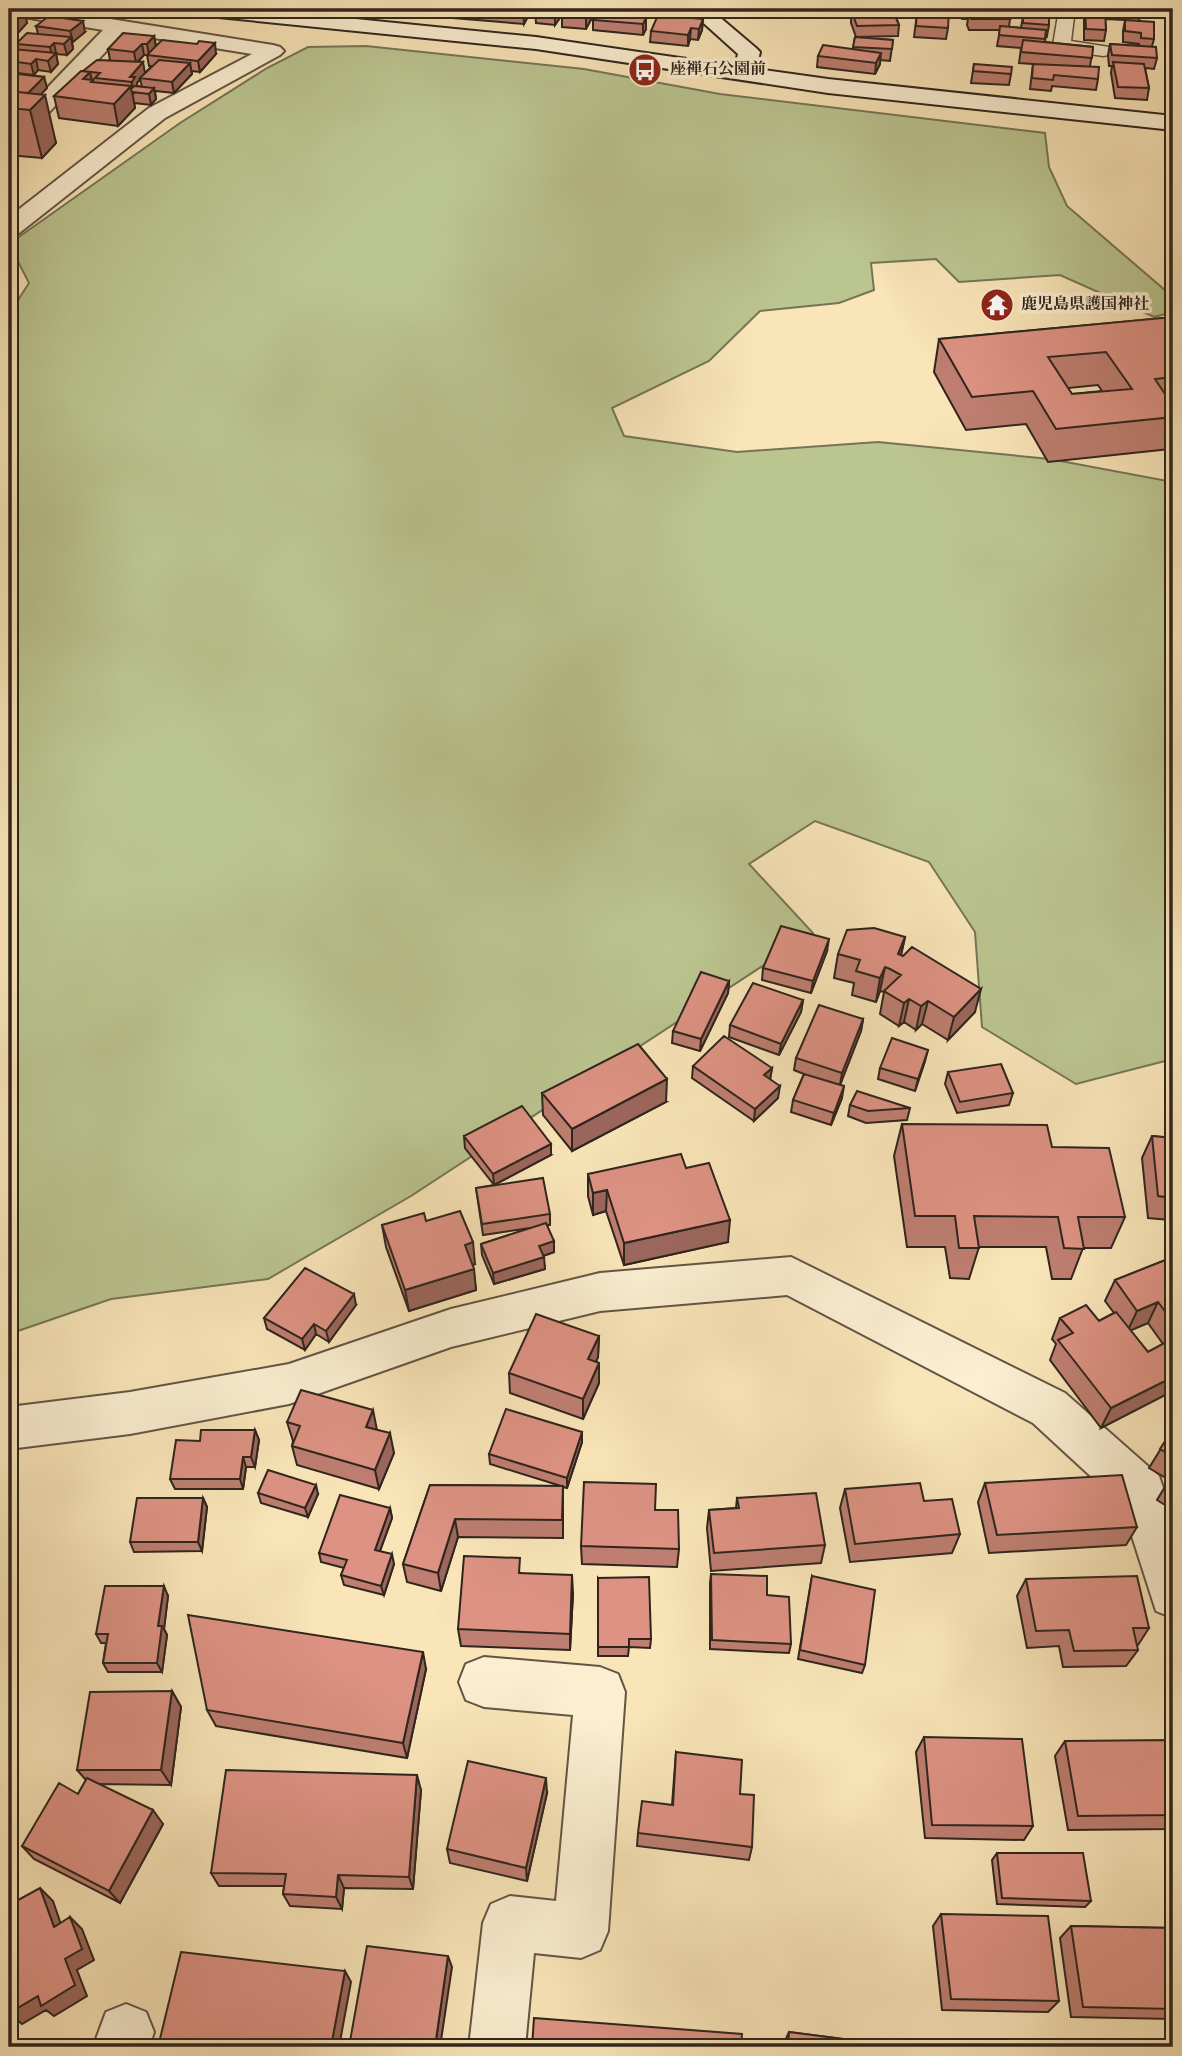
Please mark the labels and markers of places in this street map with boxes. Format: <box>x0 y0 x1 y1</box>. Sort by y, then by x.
bus stop icon: 座禅石公園前 <box>626 51 664 89</box>
place label: 座禅石公園前 <box>670 60 766 78</box>
temple icon: 鹿児島県護国神社 <box>978 286 1016 324</box>
place label: 鹿児島県護国神社 <box>1021 295 1149 313</box>

